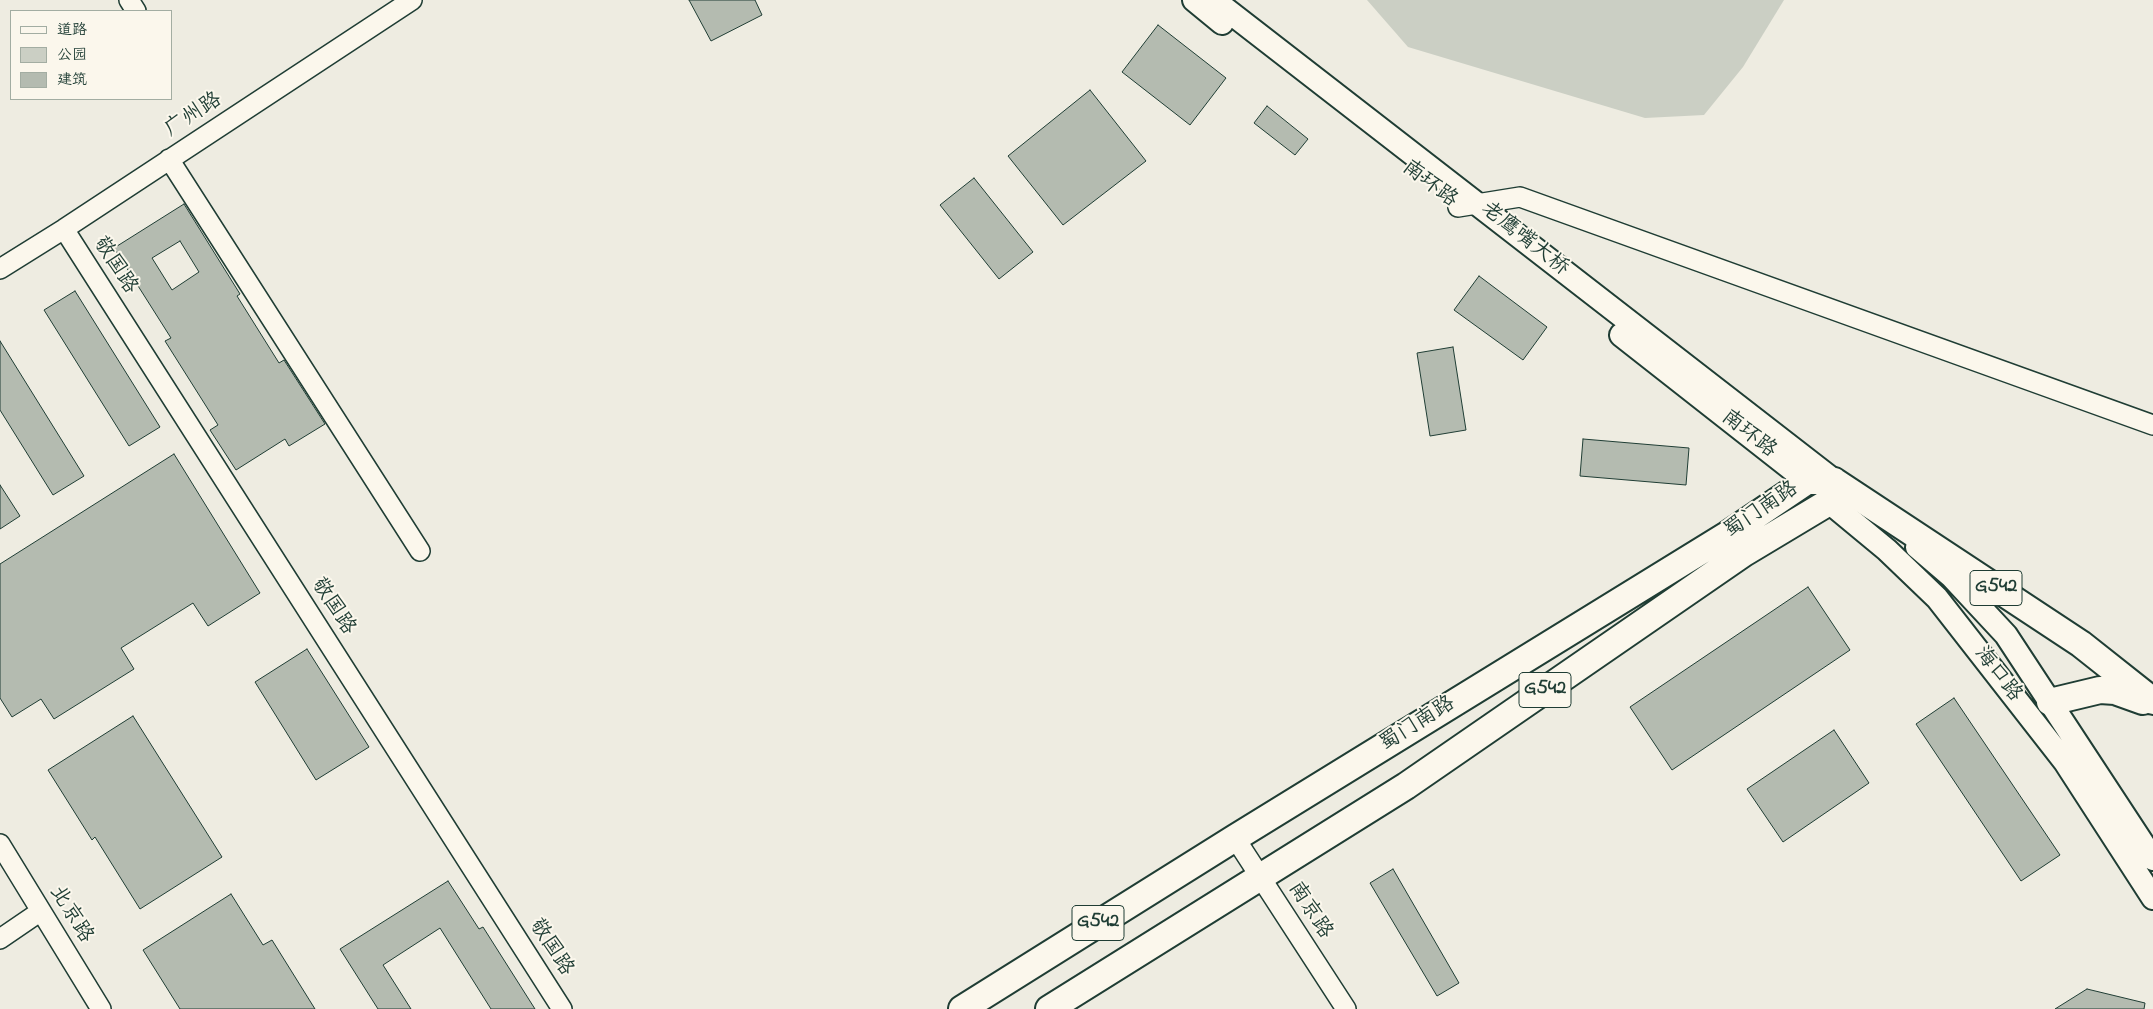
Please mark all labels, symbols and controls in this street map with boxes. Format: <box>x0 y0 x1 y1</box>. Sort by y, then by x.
legend <box>10 10 172 100</box>
text: 道路 <box>57 19 87 41</box>
text: 公园 <box>57 44 87 66</box>
text: 建筑 <box>57 69 87 91</box>
street label: 广州路 <box>161 88 227 144</box>
street label: 南环路 <box>1396 156 1462 214</box>
street label: 老鹰嘴大桥 <box>1475 198 1573 282</box>
street label: 敬国路 <box>86 233 142 299</box>
street label: 南环路 <box>1715 406 1781 464</box>
street label: 蜀门南路 <box>1720 477 1804 545</box>
road number: G542 <box>1970 570 2022 606</box>
street label: 敬国路 <box>304 574 360 640</box>
street label: 海口路 <box>1968 642 2026 708</box>
road number: G542 <box>1519 672 1571 708</box>
street label: 蜀门南路 <box>1376 692 1460 758</box>
street label: 南京路 <box>1281 878 1337 944</box>
street label: 北京路 <box>43 882 97 948</box>
road number: G542 <box>1072 906 1124 940</box>
street label: 敬国路 <box>522 915 578 981</box>

